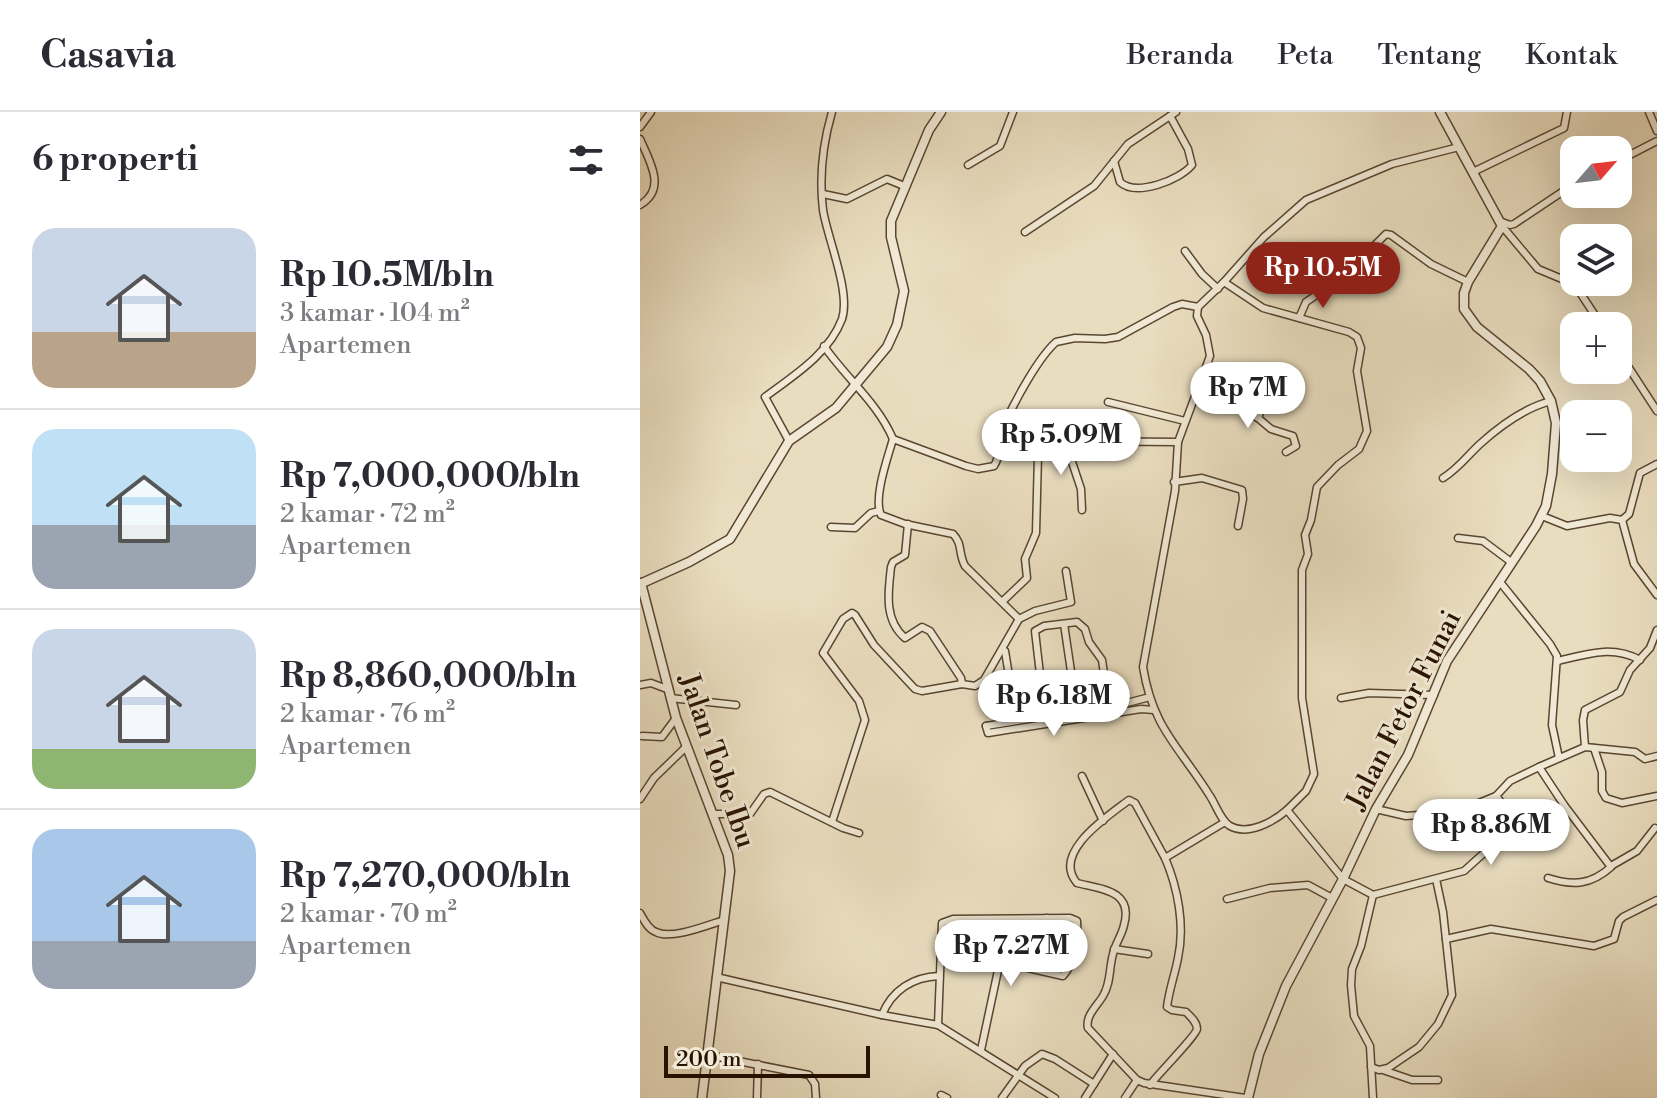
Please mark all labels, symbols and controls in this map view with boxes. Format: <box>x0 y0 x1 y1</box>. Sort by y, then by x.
text: Casavia <box>40 32 176 79</box>
text: Beranda <box>1127 38 1233 73</box>
text: Peta <box>1277 38 1334 73</box>
text: Tentang <box>1378 38 1481 73</box>
text: Kontak <box>1525 38 1617 73</box>
north arrow <box>1560 136 1632 208</box>
map controls <box>1560 136 1632 472</box>
icon: filters <box>564 138 608 182</box>
text: 6 properti <box>32 139 198 181</box>
button: layers <box>1560 224 1632 296</box>
pin: Rp 10.5M <box>1240 242 1406 310</box>
text: Rp 10.5M <box>1264 252 1382 284</box>
text: Rp 10.5M/bln <box>280 255 494 297</box>
icon: home <box>96 260 192 356</box>
text: 3 kamar · 104 m² <box>280 297 470 329</box>
button: + <box>1560 312 1632 384</box>
text: Apartemen <box>280 329 412 361</box>
pin: Rp 7M <box>1192 362 1304 430</box>
text: Rp 7M <box>1208 372 1288 404</box>
button: − <box>1560 400 1632 472</box>
pin: Rp 5.09M <box>978 409 1144 477</box>
text: Rp 5.09M <box>1000 419 1122 451</box>
text: Rp 7,000,000/bln <box>280 456 580 498</box>
icon: home <box>96 461 192 557</box>
text: 2 kamar · 72 m² <box>280 498 455 530</box>
text: Apartemen <box>280 530 412 562</box>
street label: Jalan Fetor Funai <box>1338 604 1469 816</box>
text: Rp 8,860,000/bln <box>280 656 577 698</box>
icon: home <box>96 661 192 757</box>
street label: Jalan Tobe Ibu <box>670 668 763 853</box>
pin: Rp 6.18M <box>971 670 1137 738</box>
text: Rp 6.18M <box>996 680 1112 712</box>
text: 2 kamar · 76 m² <box>280 698 455 730</box>
text: Apartemen <box>280 730 412 762</box>
pin: Rp 8.86M <box>1408 799 1574 867</box>
text: Rp 8.86M <box>1431 809 1551 841</box>
text: Rp 7,270,000/bln <box>280 856 570 898</box>
icon: home <box>96 861 192 957</box>
text: 2 kamar · 70 m² <box>280 898 457 930</box>
pin: Rp 7.27M <box>928 920 1094 988</box>
text: Apartemen <box>280 930 412 962</box>
text: Rp 7.27M <box>953 930 1069 962</box>
scale bar <box>664 1042 870 1078</box>
text: 200 m <box>676 1046 742 1073</box>

